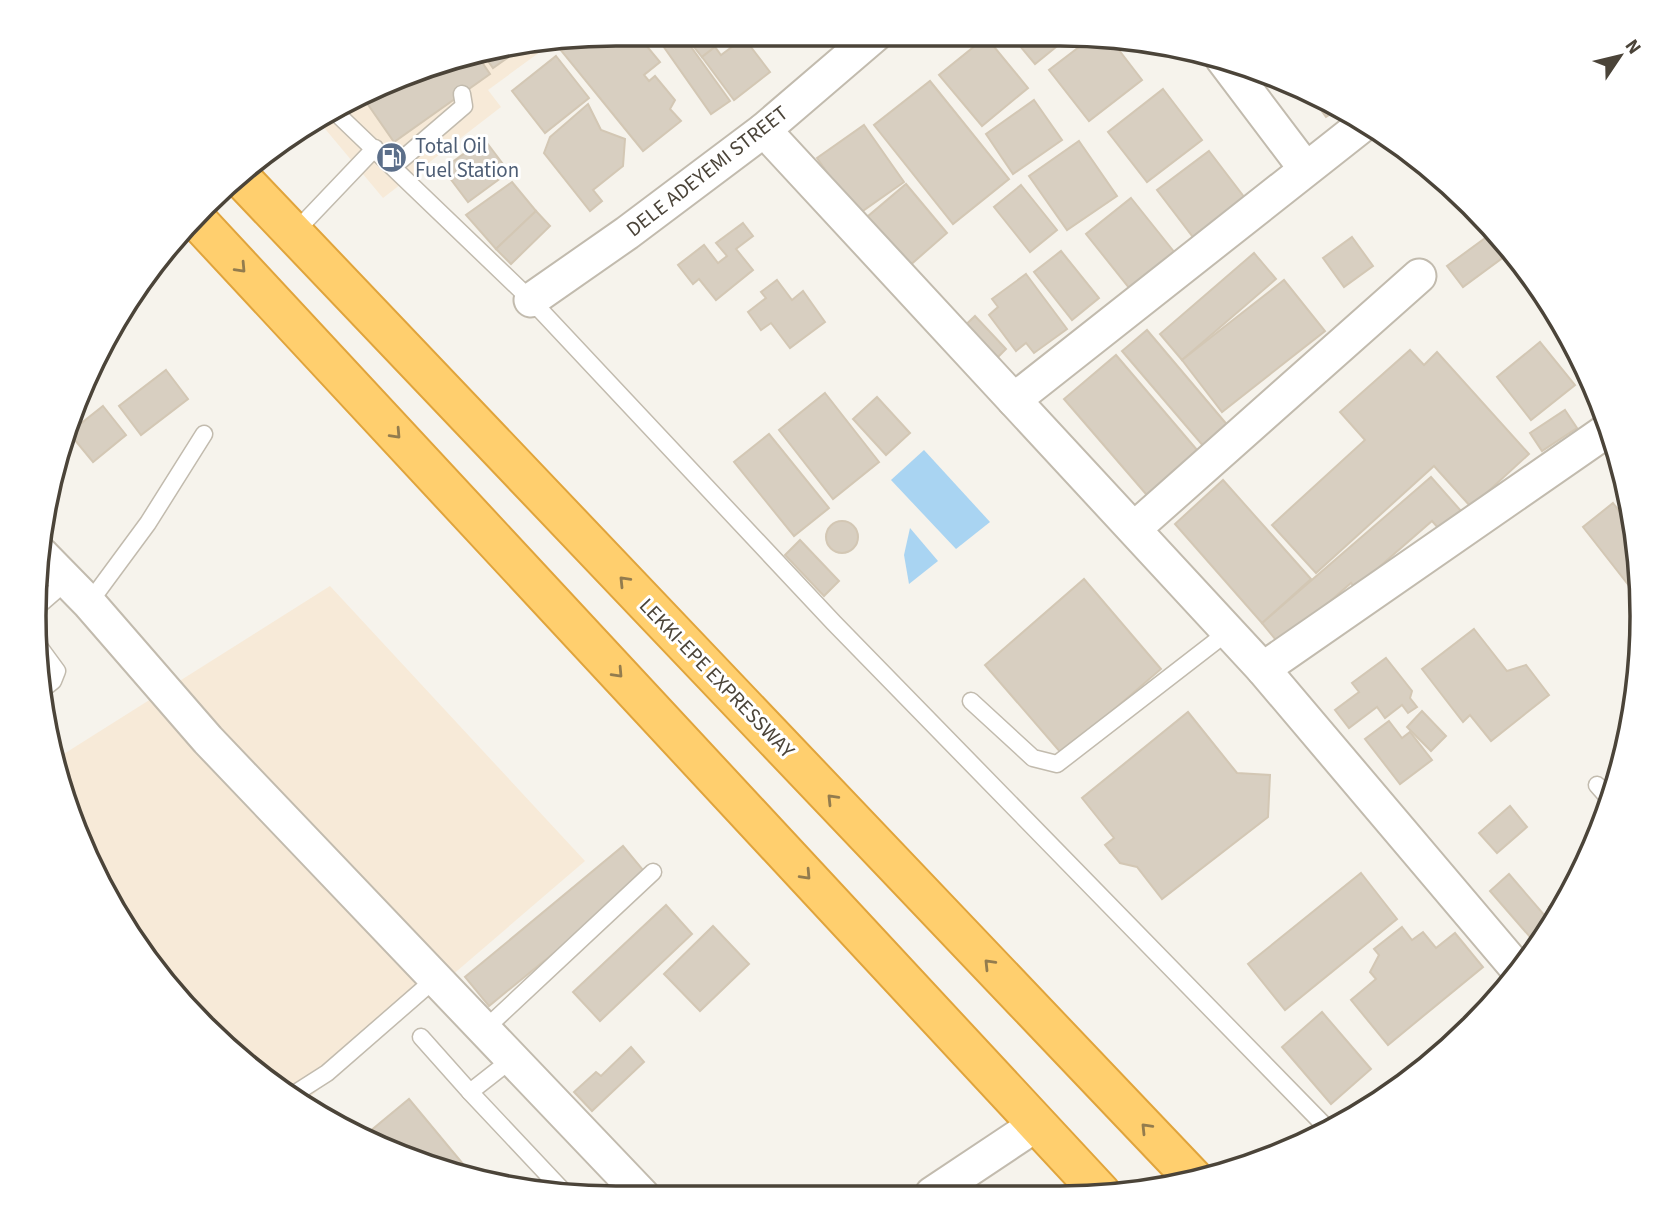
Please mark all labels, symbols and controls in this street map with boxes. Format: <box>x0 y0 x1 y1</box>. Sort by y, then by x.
north arrow <box>1585 21 1655 91</box>
text: N <box>1618 34 1647 60</box>
street label: DELE ADEYEMI STREET <box>620 98 794 244</box>
place label: Total Oil Fuel Station <box>415 131 519 185</box>
fuel station icon: Total Oil Fuel Station <box>375 141 409 175</box>
one-way arrow <box>233 260 245 273</box>
one-way arrow <box>388 426 400 439</box>
one-way arrow <box>620 576 633 589</box>
street label: LEKKI-EPE EXPRESSWAY <box>632 591 802 766</box>
one-way arrow <box>609 665 622 678</box>
one-way arrow <box>827 794 840 807</box>
one-way arrow <box>798 867 810 880</box>
one-way arrow <box>984 959 997 972</box>
one-way arrow <box>1141 1123 1154 1136</box>

